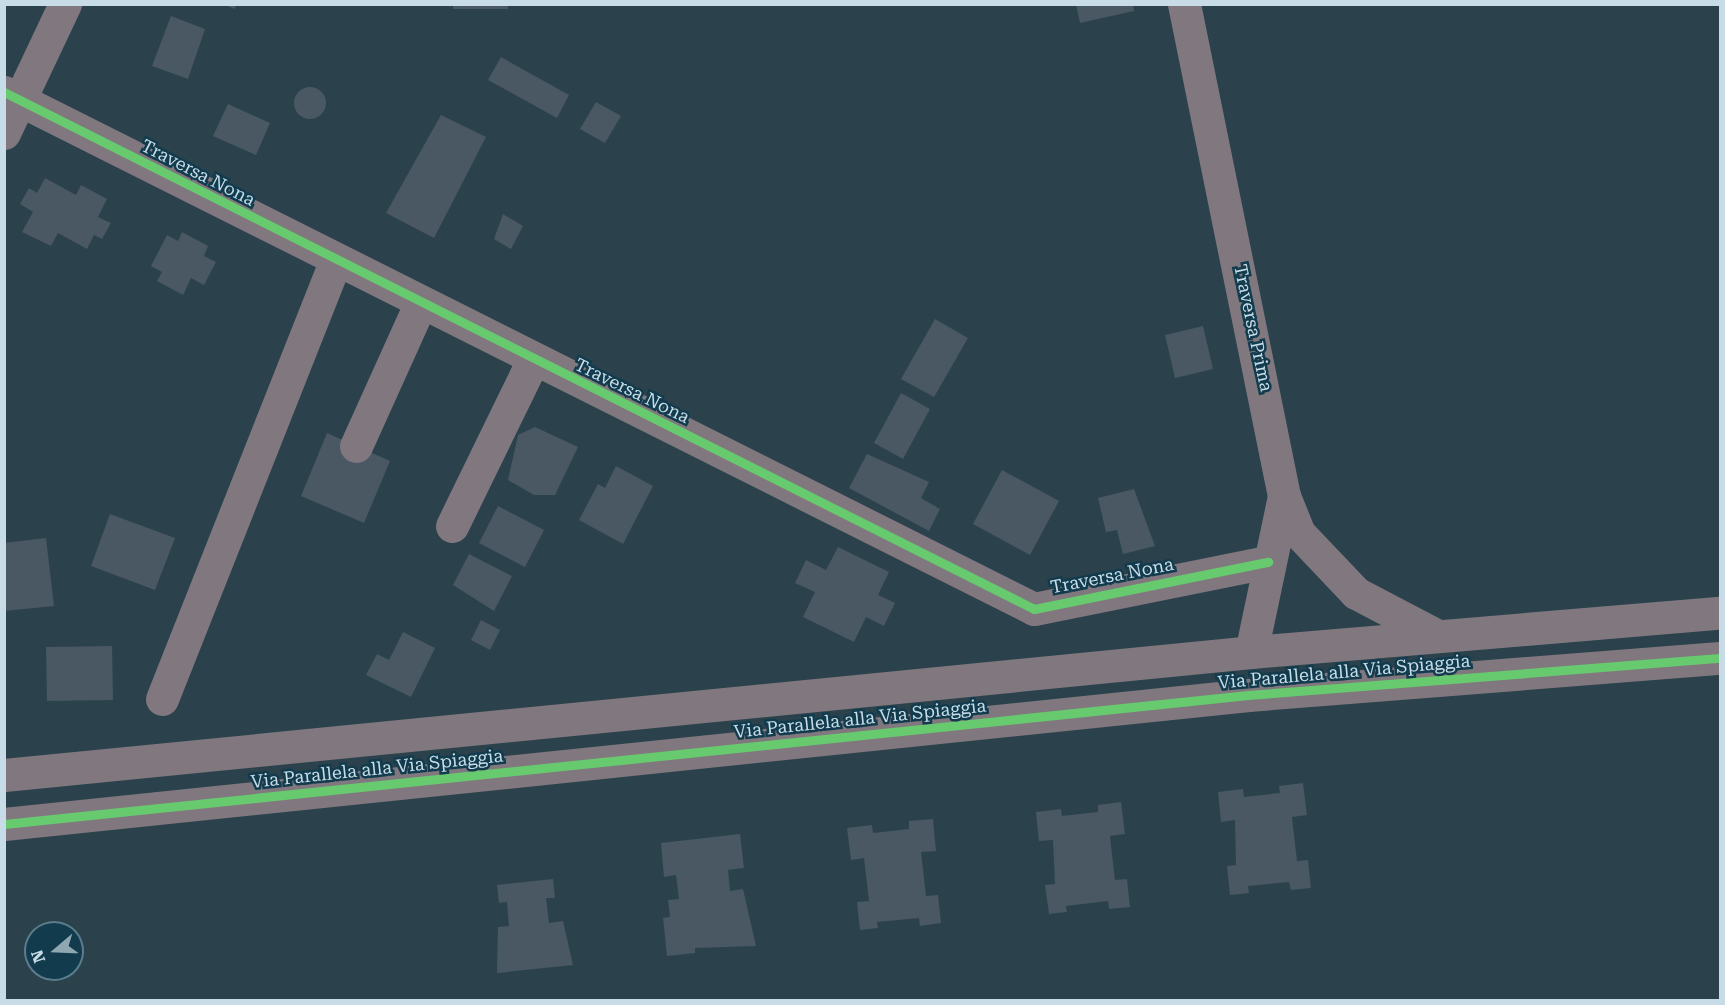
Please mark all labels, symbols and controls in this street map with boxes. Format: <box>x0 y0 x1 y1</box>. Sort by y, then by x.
street label: Traversa Nona <box>137 135 259 211</box>
street label: Traversa Prima <box>1229 262 1277 394</box>
street label: Traversa Nona <box>571 354 693 428</box>
street label: Traversa Nona <box>1049 553 1175 599</box>
street label: Via Parallela alla Via Spiaggia <box>1217 650 1471 694</box>
street label: Via Parallela alla Via Spiaggia <box>733 695 987 743</box>
street label: Via Parallela alla Via Spiaggia <box>250 745 504 793</box>
north arrow <box>24 921 84 981</box>
text: N <box>27 947 49 965</box>

